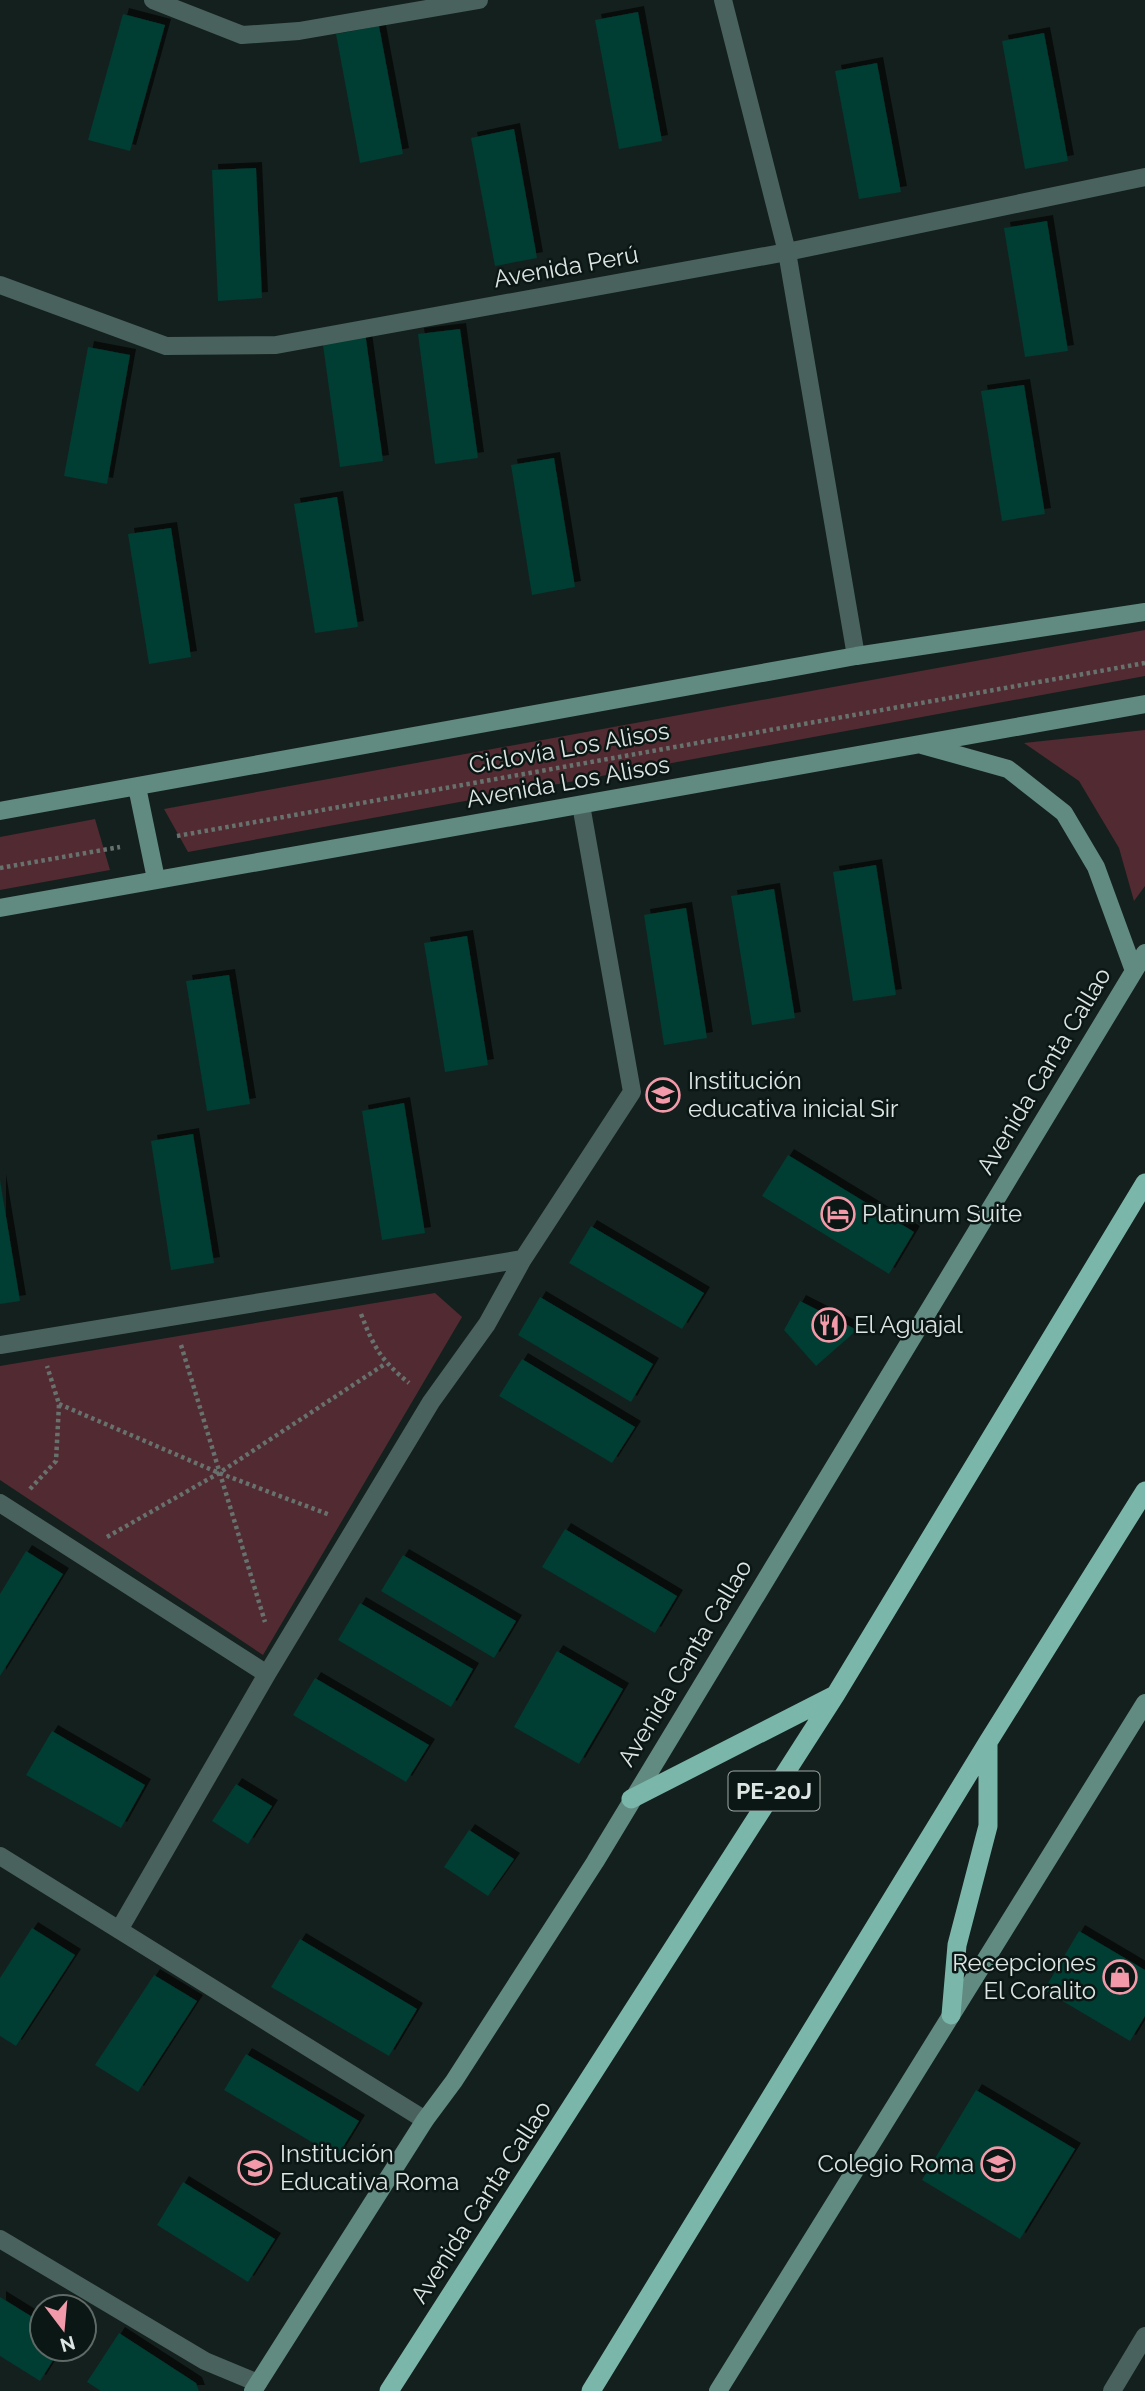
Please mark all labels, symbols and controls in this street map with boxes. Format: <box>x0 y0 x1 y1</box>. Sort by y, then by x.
street label: Avenida Perú <box>491 239 641 294</box>
street label: Ciclovía Los Alisos <box>466 716 671 779</box>
street label: Avenida Los Alisos <box>464 749 672 814</box>
street label: Avenida Canta Callao <box>970 962 1117 1179</box>
place label: Institución educativa inicial Sir <box>688 1066 899 1123</box>
school or university icon: Institución educativa inicial Sir <box>644 1076 682 1114</box>
hotel icon: Platinum Suite <box>819 1195 857 1233</box>
place label: Platinum Suite <box>862 1199 1022 1228</box>
restaurant icon: El Aguajal <box>810 1306 848 1344</box>
place label: El Aguajal <box>854 1310 963 1339</box>
street label: Avenida Canta Callao <box>611 1554 758 1771</box>
road number: PE-20J <box>728 1772 820 1811</box>
place label: Recepciones El Coralito <box>952 1948 1096 2005</box>
shop icon: Recepciones El Coralito <box>1101 1958 1139 1996</box>
street label: Avenida Canta Callao <box>404 2095 557 2309</box>
place label: Institución Educativa Roma <box>280 2139 459 2196</box>
school or university icon: Colegio Roma <box>979 2145 1017 2183</box>
school or university icon: Institución Educativa Roma <box>236 2149 274 2187</box>
place label: Colegio Roma <box>817 2149 974 2178</box>
north arrow <box>28 2293 98 2363</box>
text: N <box>58 2332 78 2357</box>

